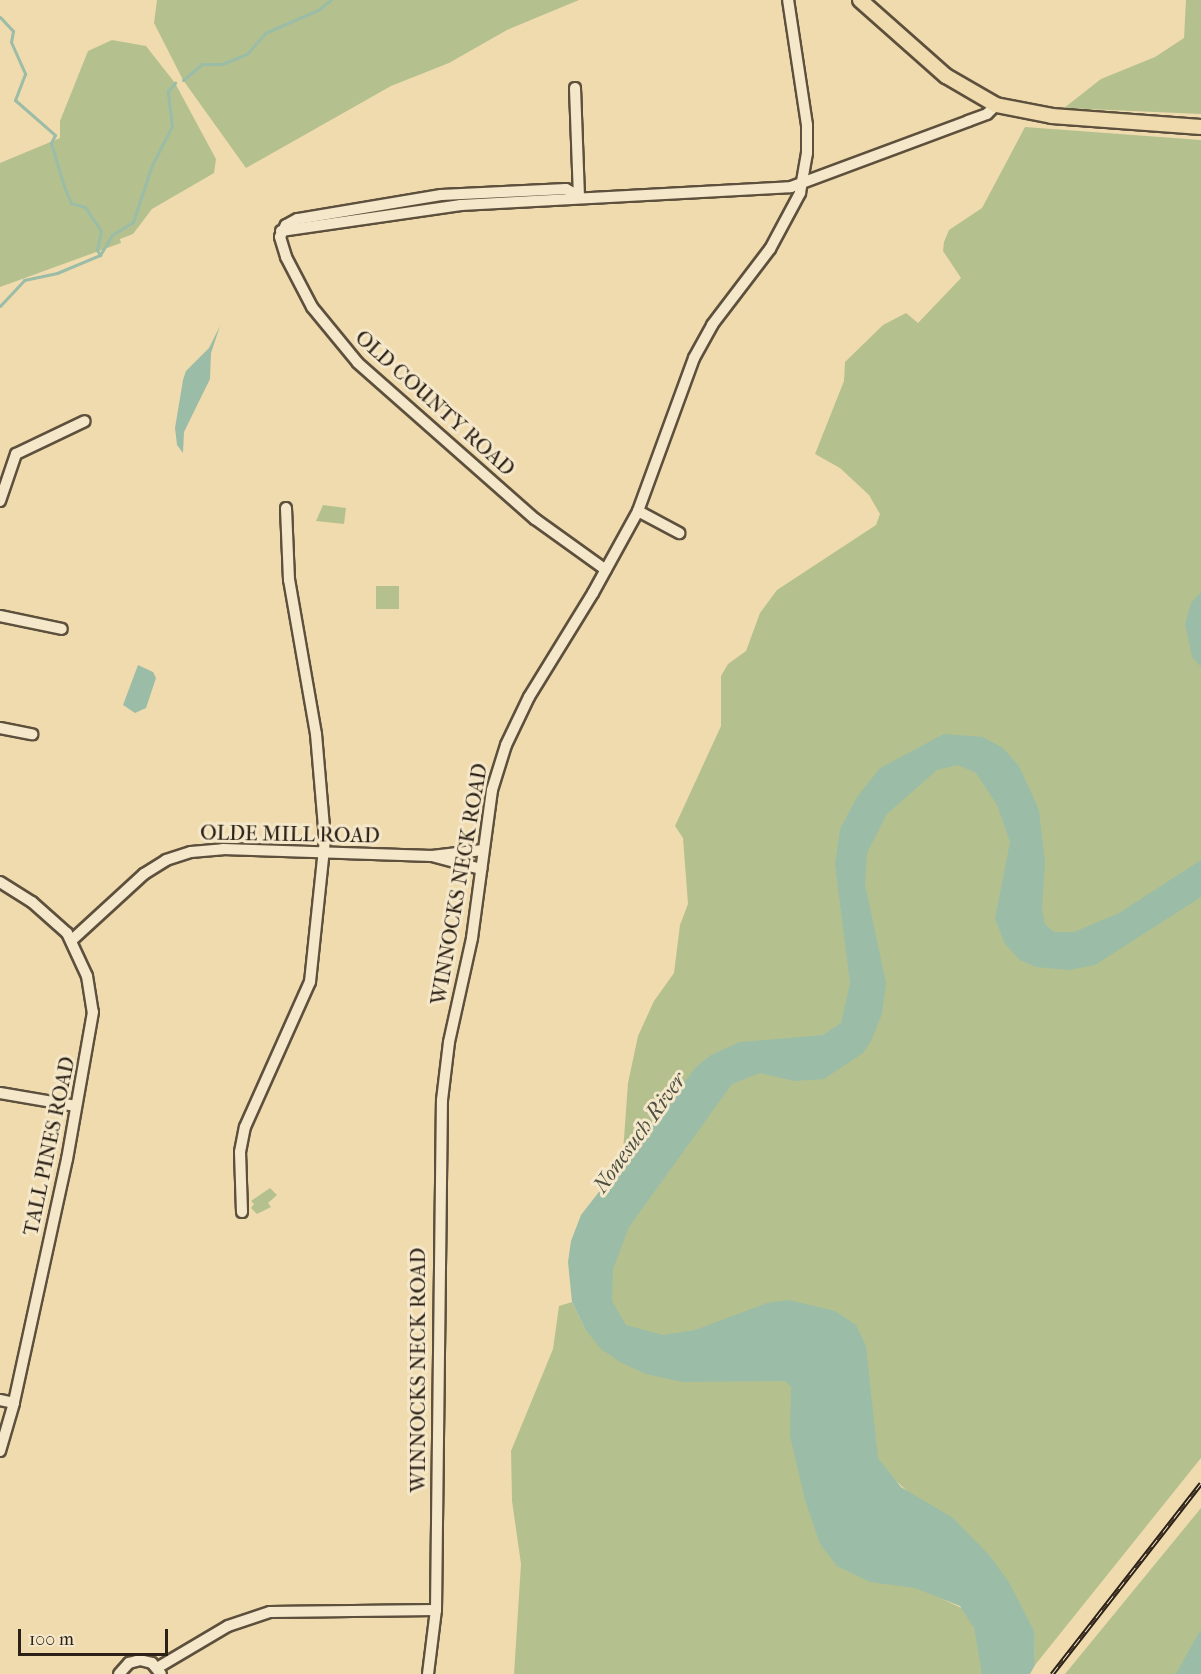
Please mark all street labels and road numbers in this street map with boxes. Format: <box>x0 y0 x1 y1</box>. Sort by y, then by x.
street label: OLD COUNTY ROAD <box>350 325 520 481</box>
street label: WINNOCKS NECK ROAD <box>425 761 493 1007</box>
street label: OLDE MILL ROAD <box>200 820 380 848</box>
street label: TALL PINES ROAD <box>18 1054 80 1238</box>
street label: WINNOCKS NECK ROAD <box>405 1248 431 1492</box>

